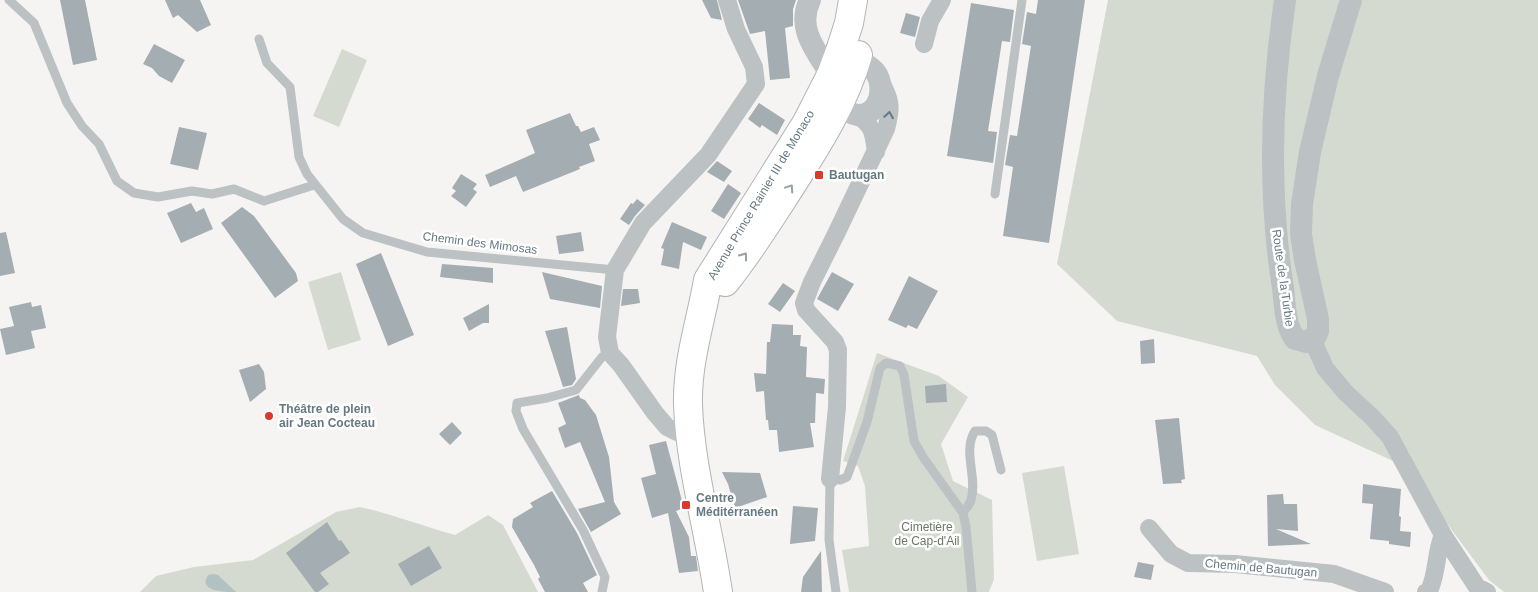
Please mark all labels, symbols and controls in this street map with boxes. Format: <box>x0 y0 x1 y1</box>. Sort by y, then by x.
street label: Avenue Prince Rainier III de Monaco <box>705 107 817 282</box>
one-way arrow <box>883 111 894 119</box>
place label: Bautugan <box>829 168 884 182</box>
marker: Bautugan <box>813 169 825 181</box>
one-way arrow <box>784 184 793 193</box>
street label: Route de la Turbie <box>1269 228 1297 328</box>
street label: Chemin des Mimosas <box>422 229 538 257</box>
one-way arrow <box>738 252 747 262</box>
place label: Théâtre de plein air Jean Cocteau <box>279 402 375 430</box>
marker: Théâtre de plein air Jean Cocteau <box>263 410 275 422</box>
place label: Centre Méditérranéen <box>696 491 778 519</box>
marker: Centre Méditérranéen <box>680 499 692 511</box>
park label: Cimetière de Cap-d'Ail <box>895 520 960 548</box>
street label: Chemin de Bautugan <box>1204 556 1318 580</box>

